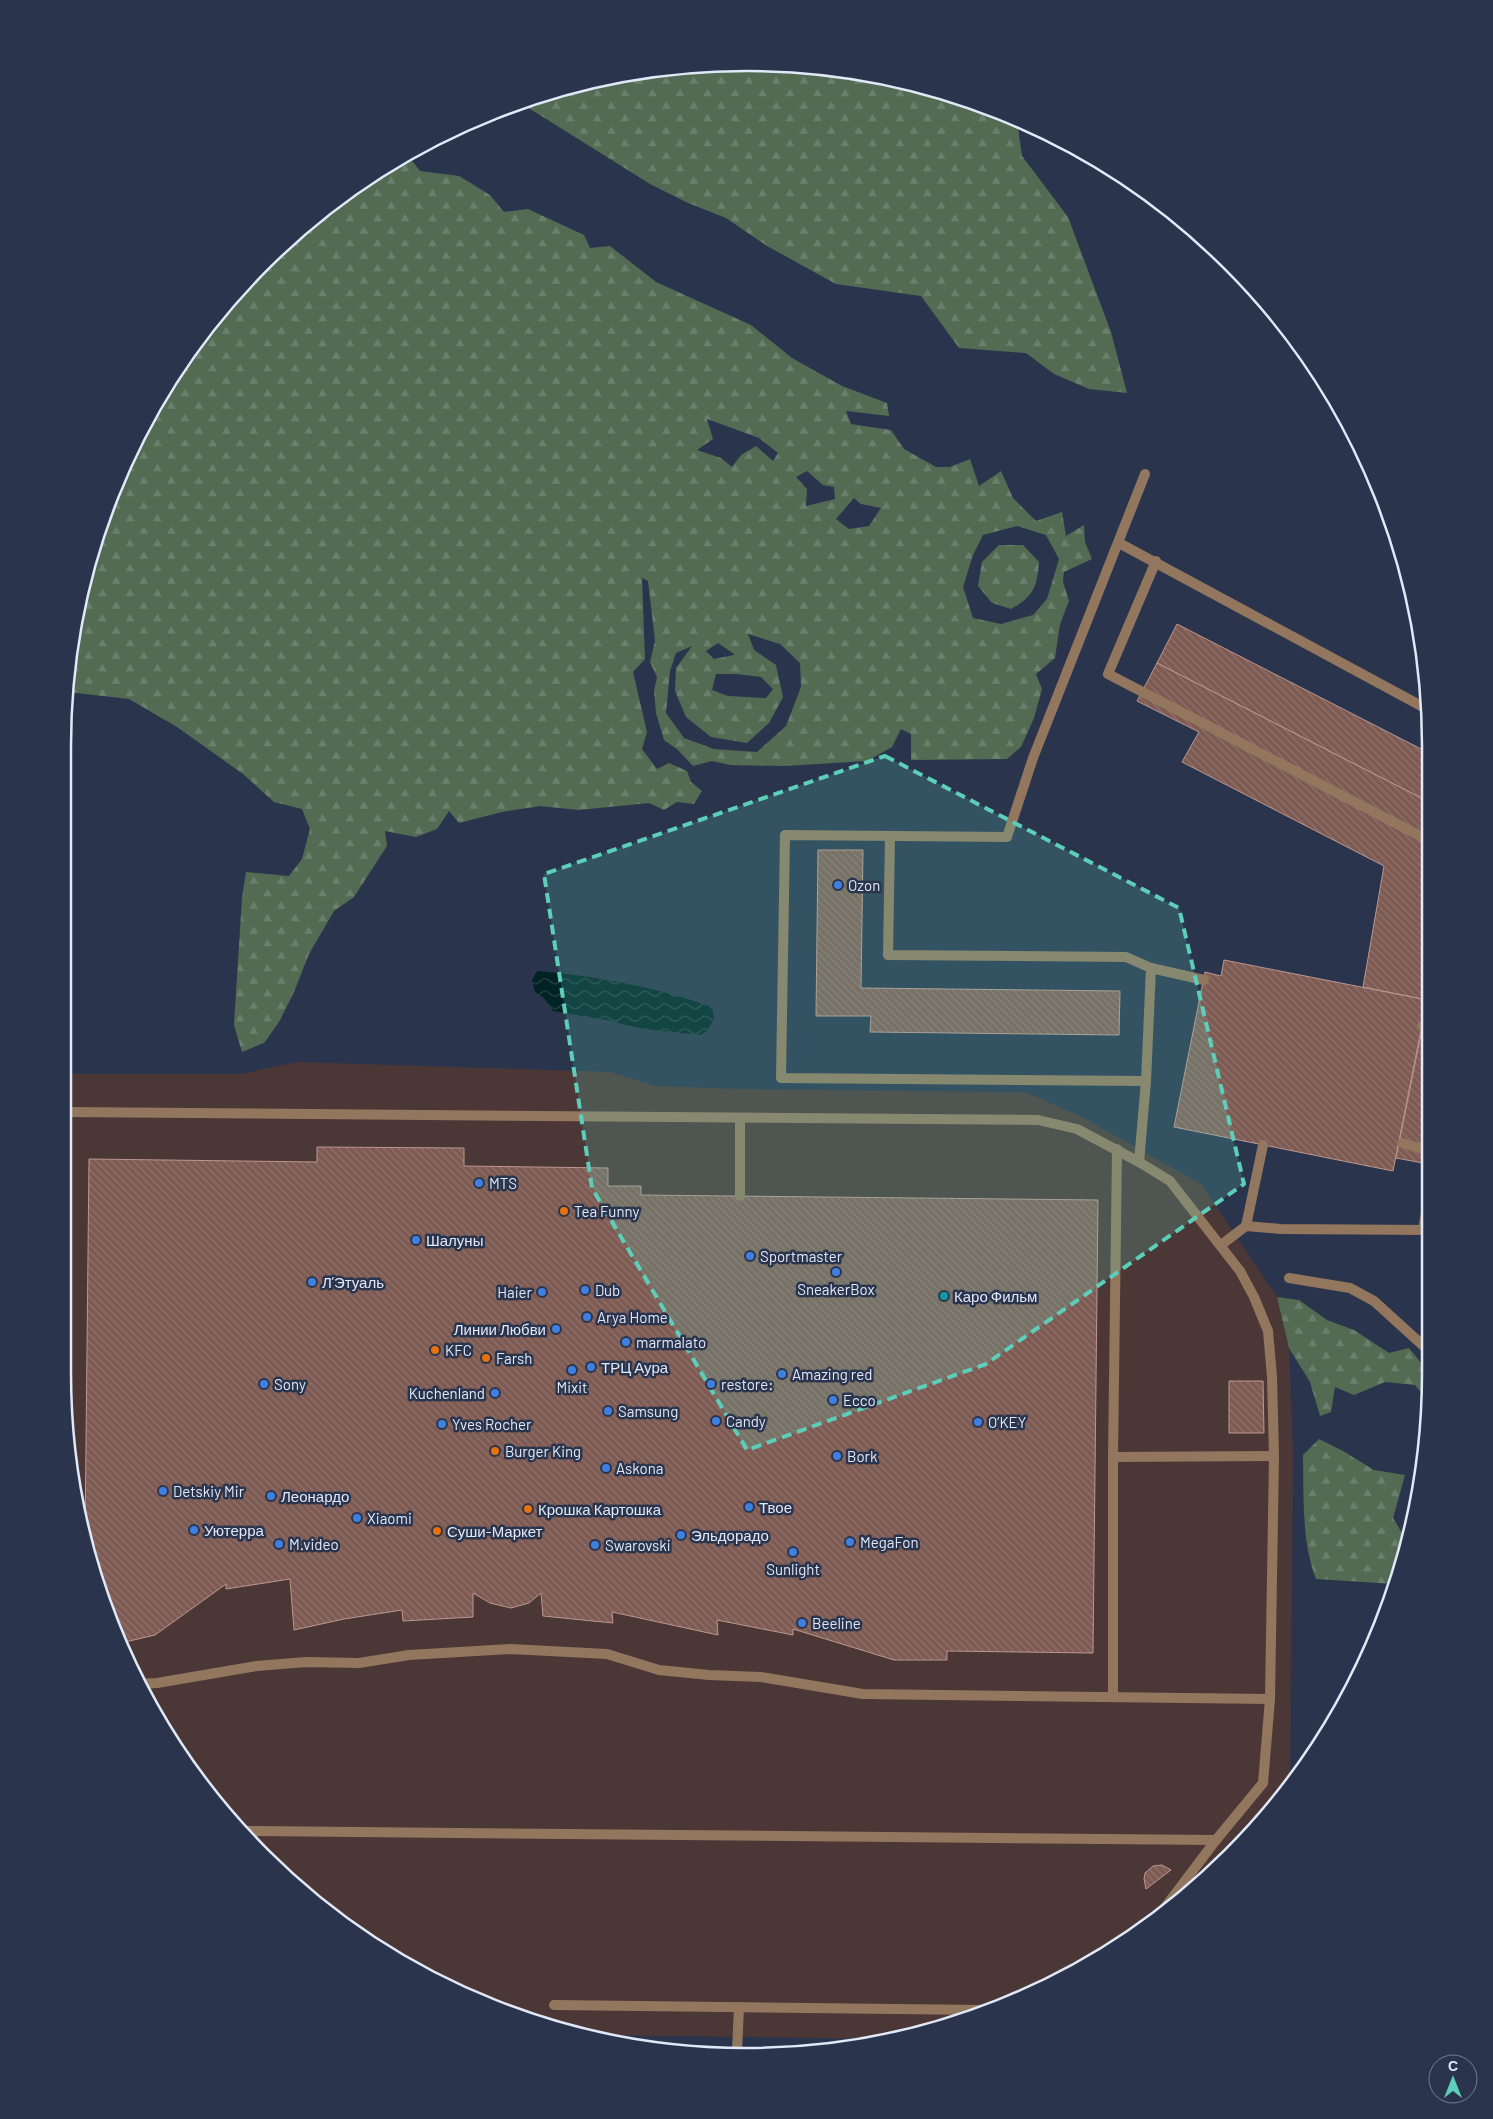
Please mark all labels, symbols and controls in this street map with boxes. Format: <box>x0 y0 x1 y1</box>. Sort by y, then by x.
place label: Ozon <box>848 876 880 894</box>
marker: Ozon <box>832 879 844 891</box>
place label: MTS <box>489 1174 517 1192</box>
marker: MTS <box>473 1177 485 1189</box>
place label: Tea Funny <box>574 1202 639 1220</box>
marker: Tea Funny <box>558 1205 570 1217</box>
place label: Шалуны <box>426 1231 483 1249</box>
marker: Шалуны <box>410 1234 422 1246</box>
place label: Sportmaster <box>760 1247 843 1265</box>
marker: Sportmaster <box>744 1250 756 1262</box>
marker: SneakerBox <box>830 1266 842 1278</box>
place label: Л’Этуаль <box>322 1273 384 1291</box>
marker: Л’Этуаль <box>306 1276 318 1288</box>
place label: SneakerBox <box>797 1280 875 1298</box>
place label: Dub <box>595 1281 620 1299</box>
place label: Haier <box>497 1283 533 1301</box>
marker: Dub <box>579 1284 591 1296</box>
marker: Haier <box>536 1286 548 1298</box>
place label: Каро Фильм <box>954 1287 1037 1305</box>
marker: Каро Фильм <box>938 1290 950 1302</box>
place label: Arya Home <box>597 1308 668 1326</box>
marker: Arya Home <box>581 1311 593 1323</box>
place label: Линии Любви <box>454 1320 546 1338</box>
marker: Линии Любви <box>550 1323 562 1335</box>
place label: marmalato <box>636 1333 706 1351</box>
marker: marmalato <box>620 1336 632 1348</box>
place label: KFC <box>445 1341 472 1359</box>
marker: KFC <box>429 1344 441 1356</box>
place label: Farsh <box>496 1349 532 1367</box>
marker: Farsh <box>480 1352 492 1364</box>
place label: ТРЦ Аура <box>601 1358 669 1376</box>
marker: ТРЦ Аура <box>585 1361 597 1373</box>
marker: Mixit <box>566 1364 578 1376</box>
place label: Amazing red <box>792 1365 872 1383</box>
marker: Amazing red <box>776 1368 788 1380</box>
place label: Sony <box>274 1375 306 1393</box>
place label: restore: <box>721 1375 773 1393</box>
marker: Sony <box>258 1378 270 1390</box>
place label: Mixit <box>557 1378 588 1396</box>
marker: restore: <box>705 1378 717 1390</box>
place label: Kuchenland <box>409 1384 485 1402</box>
marker: Kuchenland <box>489 1387 501 1399</box>
place label: Ecco <box>843 1391 876 1409</box>
marker: Ecco <box>827 1394 839 1406</box>
place label: Samsung <box>618 1402 678 1420</box>
marker: Samsung <box>602 1405 614 1417</box>
place label: Candy <box>726 1412 766 1430</box>
place label: O’KEY <box>988 1413 1026 1431</box>
place label: Yves Rocher <box>452 1415 532 1433</box>
marker: Candy <box>710 1415 722 1427</box>
marker: O’KEY <box>972 1416 984 1428</box>
marker: Yves Rocher <box>436 1418 448 1430</box>
place label: Burger King <box>505 1442 581 1460</box>
marker: Burger King <box>489 1445 501 1457</box>
place label: Bork <box>847 1447 878 1465</box>
marker: Bork <box>831 1450 843 1462</box>
place label: Askona <box>616 1459 663 1477</box>
marker: Askona <box>600 1462 612 1474</box>
place label: Detskiy Mir <box>173 1482 245 1500</box>
marker: Detskiy Mir <box>157 1485 169 1497</box>
place label: Леонардо <box>281 1487 349 1505</box>
marker: Леонардо <box>265 1490 277 1502</box>
place label: Твое <box>759 1498 792 1516</box>
place label: Крошка Картошка <box>538 1500 662 1518</box>
marker: Твое <box>743 1501 755 1513</box>
marker: Крошка Картошка <box>522 1503 534 1515</box>
place label: Xiaomi <box>367 1509 412 1527</box>
marker: Xiaomi <box>351 1512 363 1524</box>
place label: Уютерра <box>204 1521 265 1539</box>
place label: Суши-Маркет <box>447 1522 543 1540</box>
marker: Уютерра <box>188 1524 200 1536</box>
marker: Суши-Маркет <box>431 1525 443 1537</box>
place label: Эльдорадо <box>691 1526 769 1544</box>
marker: Эльдорадо <box>675 1529 687 1541</box>
place label: MegaFon <box>860 1533 919 1551</box>
place label: M.video <box>289 1535 339 1553</box>
place label: Swarovski <box>605 1536 671 1554</box>
marker: MegaFon <box>844 1536 856 1548</box>
marker: M.video <box>273 1538 285 1550</box>
marker: Swarovski <box>589 1539 601 1551</box>
marker: Sunlight <box>787 1546 799 1558</box>
place label: Sunlight <box>766 1560 820 1578</box>
place label: Beeline <box>812 1614 861 1632</box>
marker: Beeline <box>796 1617 808 1629</box>
north arrow <box>1428 2054 1478 2104</box>
text: С <box>1448 2057 1458 2074</box>

